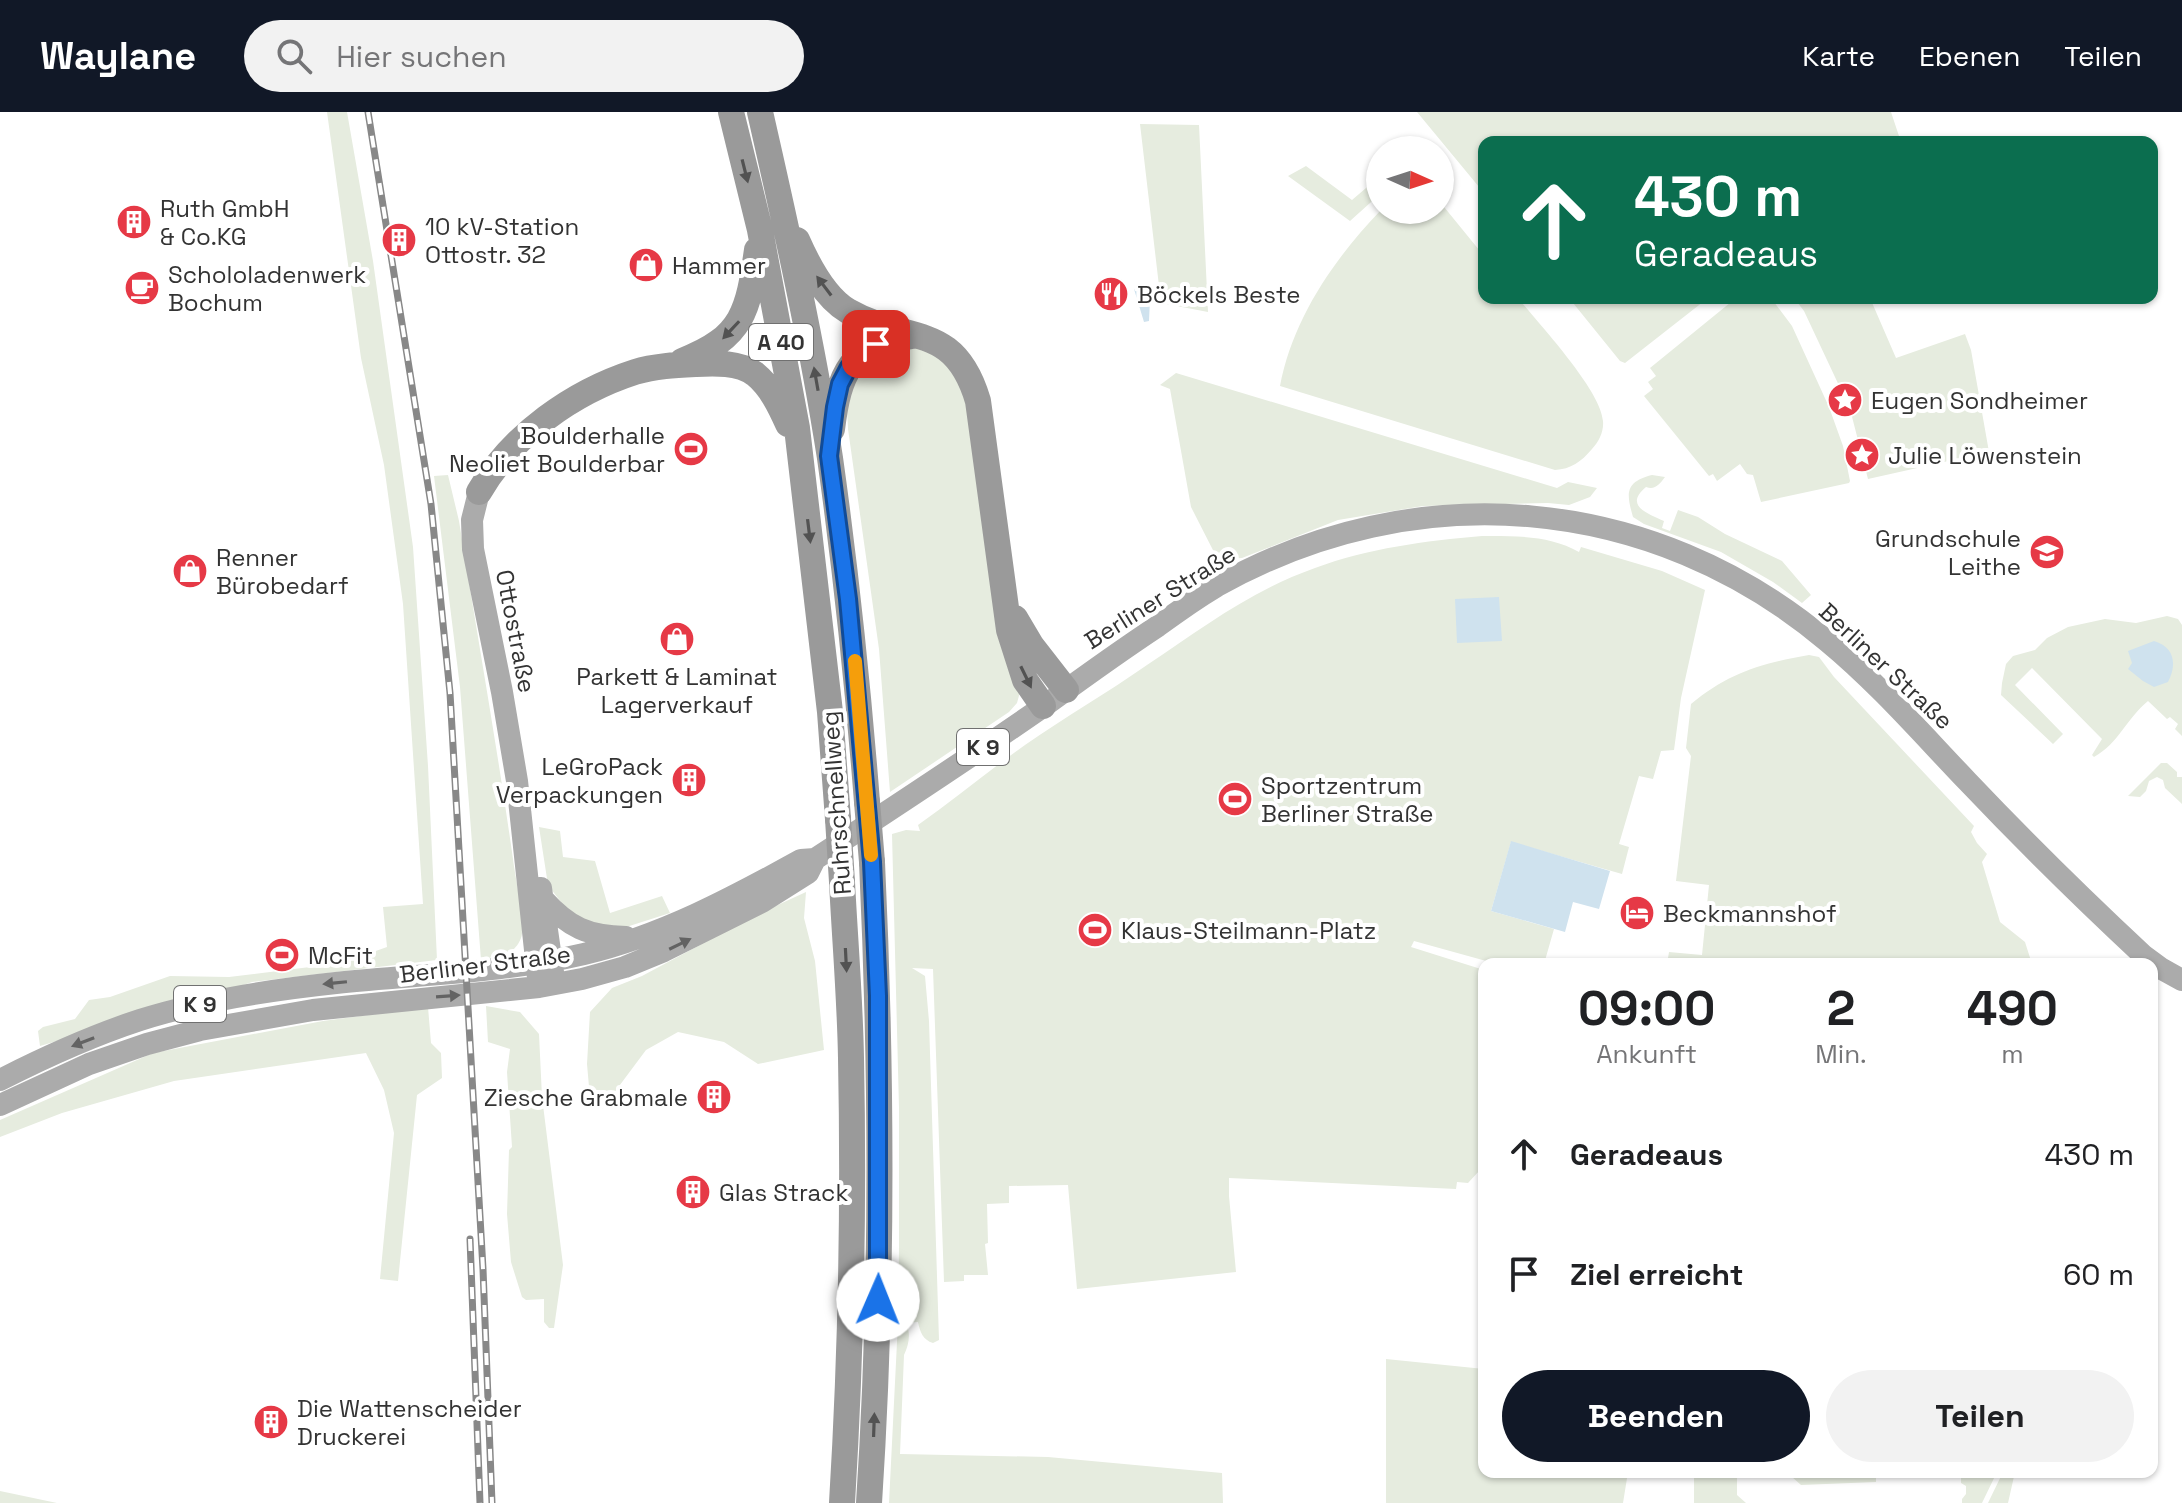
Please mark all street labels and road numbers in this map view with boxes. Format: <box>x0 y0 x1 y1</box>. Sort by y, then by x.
road number: A 40 <box>749 324 813 360</box>
street label: Berliner Straße <box>1079 538 1241 656</box>
street label: Ottostraße <box>489 567 543 695</box>
street label: Berliner Straße <box>1812 596 1960 736</box>
street label: Ruhrschnellweg <box>814 710 858 896</box>
road number: K 9 <box>957 729 1009 765</box>
street label: Berliner Straße <box>398 938 572 990</box>
road number: K 9 <box>174 986 226 1022</box>

